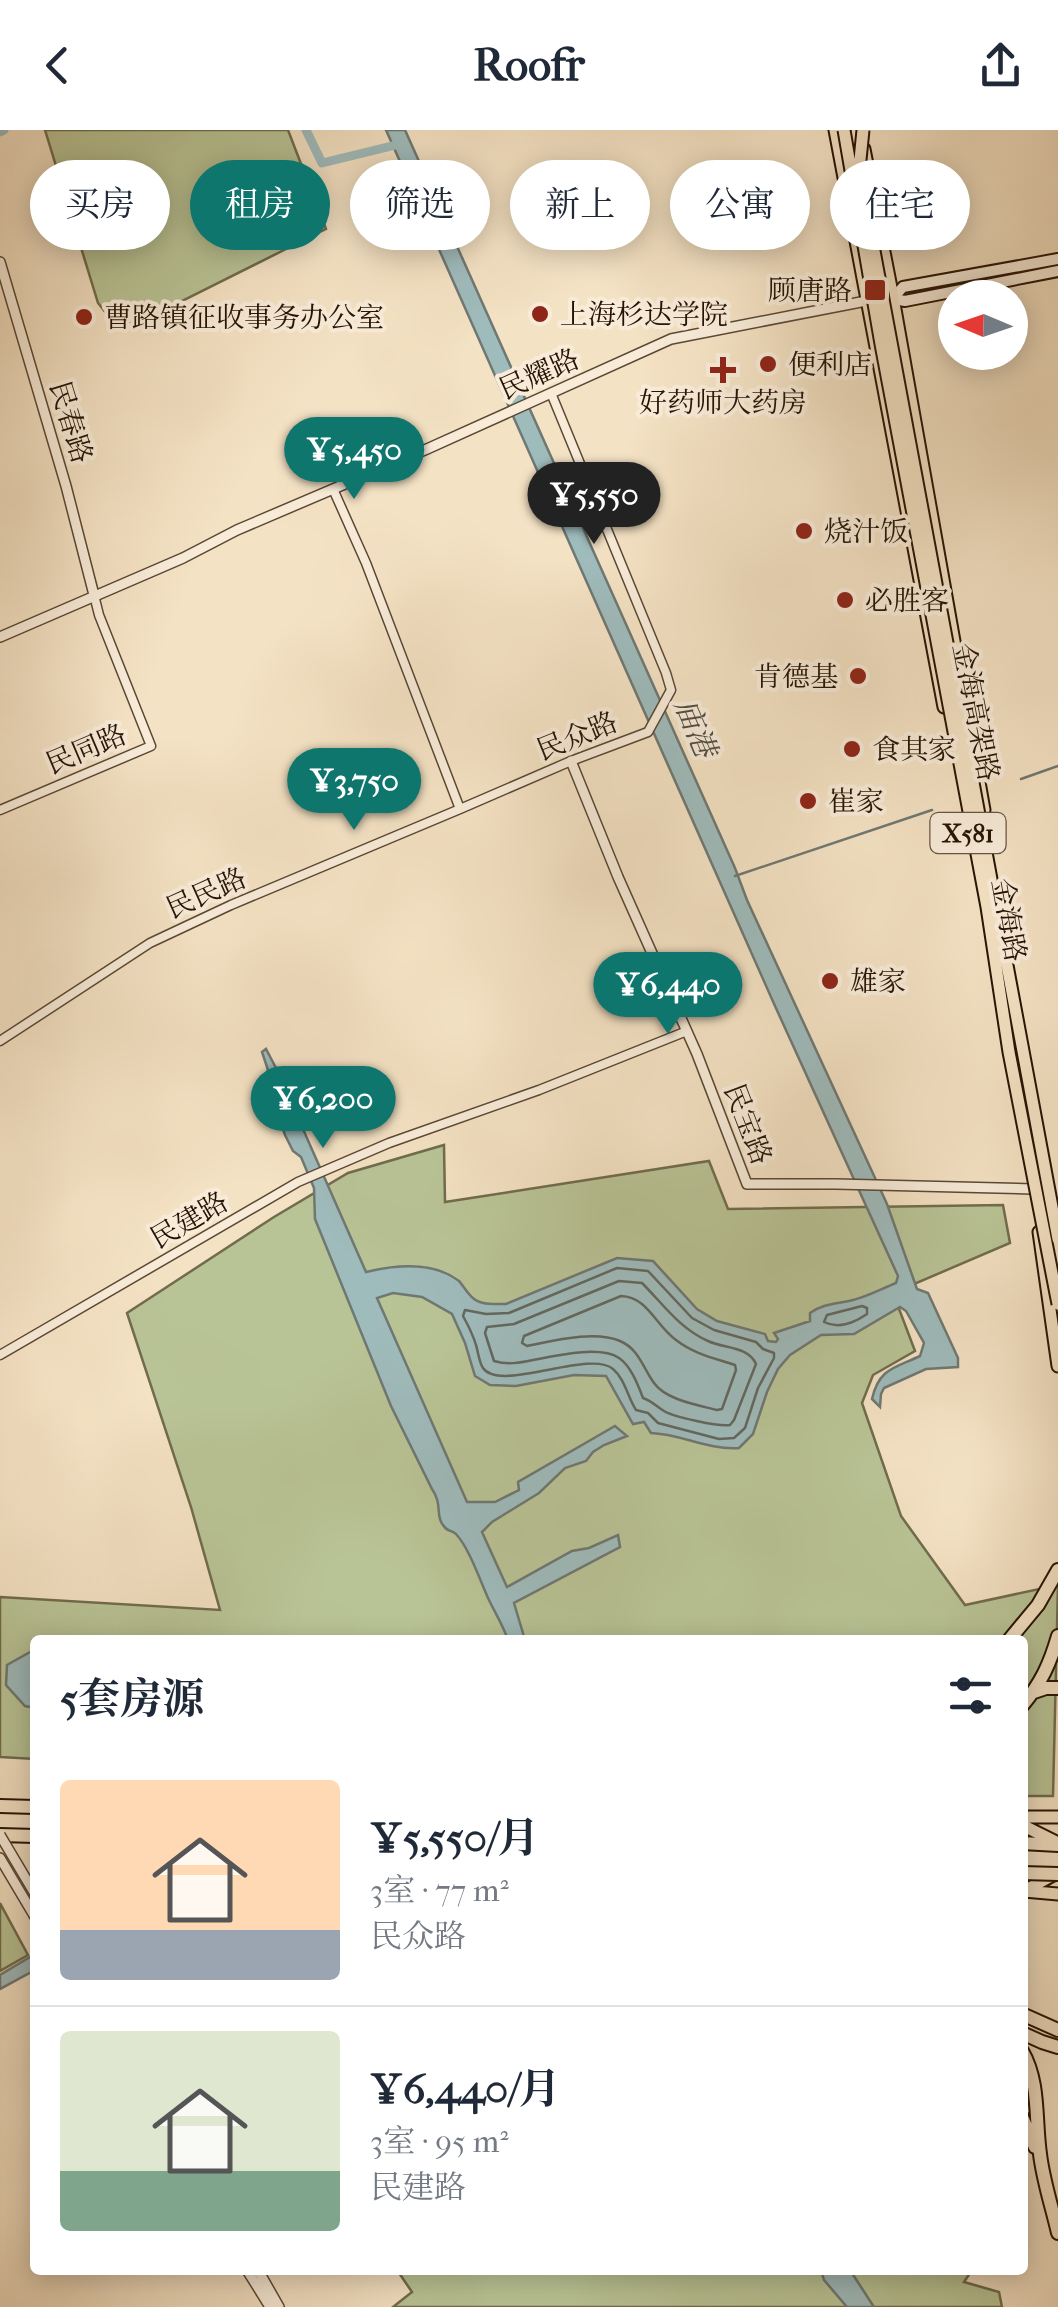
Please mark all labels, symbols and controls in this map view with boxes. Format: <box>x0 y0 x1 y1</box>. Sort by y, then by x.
icon: back <box>30 38 85 93</box>
icon: share <box>973 38 1028 93</box>
text: Roofr <box>473 39 585 92</box>
chip: 买房 <box>30 160 170 250</box>
chip: 租房 <box>190 160 330 250</box>
chip: 筛选 <box>350 160 490 250</box>
chip: 新上 <box>510 160 650 250</box>
chip: 公寓 <box>670 160 810 250</box>
chip: 住宅 <box>830 160 970 250</box>
place label: 顾唐路 <box>768 274 852 307</box>
marker: 顾唐路 <box>862 277 888 303</box>
north arrow <box>938 280 1028 370</box>
map controls <box>938 280 1028 370</box>
place label: 上海杉达学院 <box>560 298 728 331</box>
place label: 曹路镇征收事务办公室 <box>104 301 384 334</box>
marker: 上海杉达学院 <box>529 303 551 325</box>
marker: 曹路镇征收事务办公室 <box>73 306 95 328</box>
street label: 民耀路 <box>494 342 584 406</box>
place label: 便利店 <box>788 348 872 381</box>
marker: 便利店 <box>757 353 779 375</box>
marker: 好药师大药房 <box>712 359 734 381</box>
street label: 民春路 <box>43 377 99 467</box>
place label: 好药师大药房 <box>639 386 807 419</box>
pin: ¥5,450 <box>273 417 435 502</box>
text: ¥5,450 <box>306 431 402 468</box>
pin: ¥5,550 <box>513 462 675 547</box>
text: ¥5,550 <box>549 476 639 513</box>
place label: 烧汁饭 <box>824 515 908 548</box>
marker: 烧汁饭 <box>793 520 815 542</box>
place label: 必胜客 <box>865 584 949 617</box>
marker: 必胜客 <box>834 589 856 611</box>
street label: 金海高架路 <box>946 640 1006 784</box>
place label: 肯德基 <box>754 660 838 693</box>
marker: 肯德基 <box>847 665 869 687</box>
water label: 庙港 <box>667 694 724 766</box>
street label: 民众路 <box>532 705 622 767</box>
street label: 民同路 <box>41 717 131 781</box>
place label: 食其家 <box>872 733 956 766</box>
marker: 食其家 <box>841 738 863 760</box>
pin: ¥3,750 <box>273 748 435 833</box>
text: ¥3,750 <box>309 762 399 799</box>
place label: 崔家 <box>828 785 884 818</box>
marker: 崔家 <box>797 790 819 812</box>
road number: X581 <box>930 813 1006 853</box>
street label: 民民路 <box>161 861 251 925</box>
street label: 金海路 <box>985 876 1033 964</box>
pin: ¥6,440 <box>587 952 749 1037</box>
place label: 雄家 <box>850 965 906 998</box>
text: ¥6,440 <box>615 966 721 1003</box>
marker: 雄家 <box>819 970 841 992</box>
pin: ¥6,200 <box>242 1066 404 1151</box>
street label: 民宝路 <box>718 1079 778 1169</box>
text: ¥6,200 <box>273 1080 373 1117</box>
street label: 民建路 <box>144 1185 234 1255</box>
icon: filters <box>943 1668 998 1723</box>
text: 5套房源 <box>60 1675 204 1724</box>
text: ¥5,550/月 <box>370 1814 539 1863</box>
icon: home <box>140 1820 260 1940</box>
text: 3室 · 77 m² <box>370 1872 509 1909</box>
text: 民众路 <box>370 1918 466 1955</box>
text: ¥6,440/月 <box>370 2065 560 2114</box>
icon: home <box>140 2071 260 2191</box>
text: 3室 · 95 m² <box>370 2123 508 2160</box>
text: 民建路 <box>370 2169 466 2206</box>

